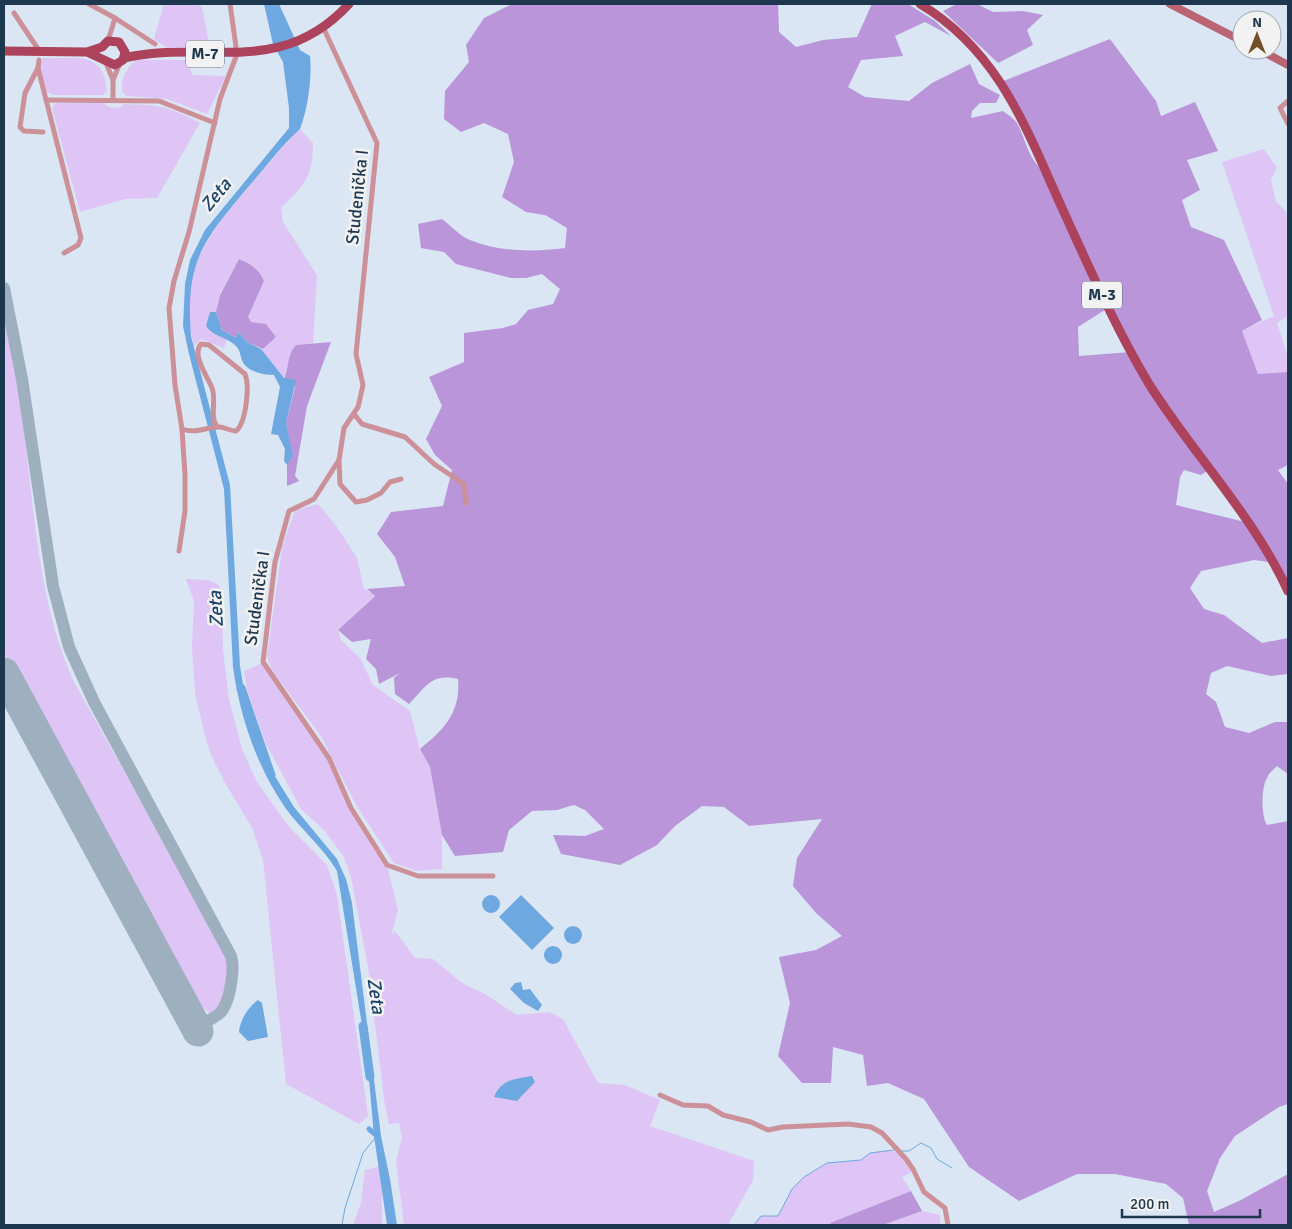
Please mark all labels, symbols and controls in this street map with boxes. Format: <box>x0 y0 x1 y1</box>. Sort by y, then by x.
north arrow <box>1232 10 1282 60</box>
text: N <box>1252 14 1262 31</box>
road number: M-7 <box>186 41 224 68</box>
street label: Studenička I <box>341 148 373 246</box>
water label: Zeta <box>195 172 238 217</box>
road number: M-3 <box>1082 282 1122 308</box>
street label: Studenička I <box>239 549 275 647</box>
water label: Zeta <box>203 589 229 628</box>
water label: Zeta <box>362 977 391 1017</box>
scale bar <box>1122 1186 1260 1218</box>
text: 200 m <box>1130 1195 1170 1213</box>

